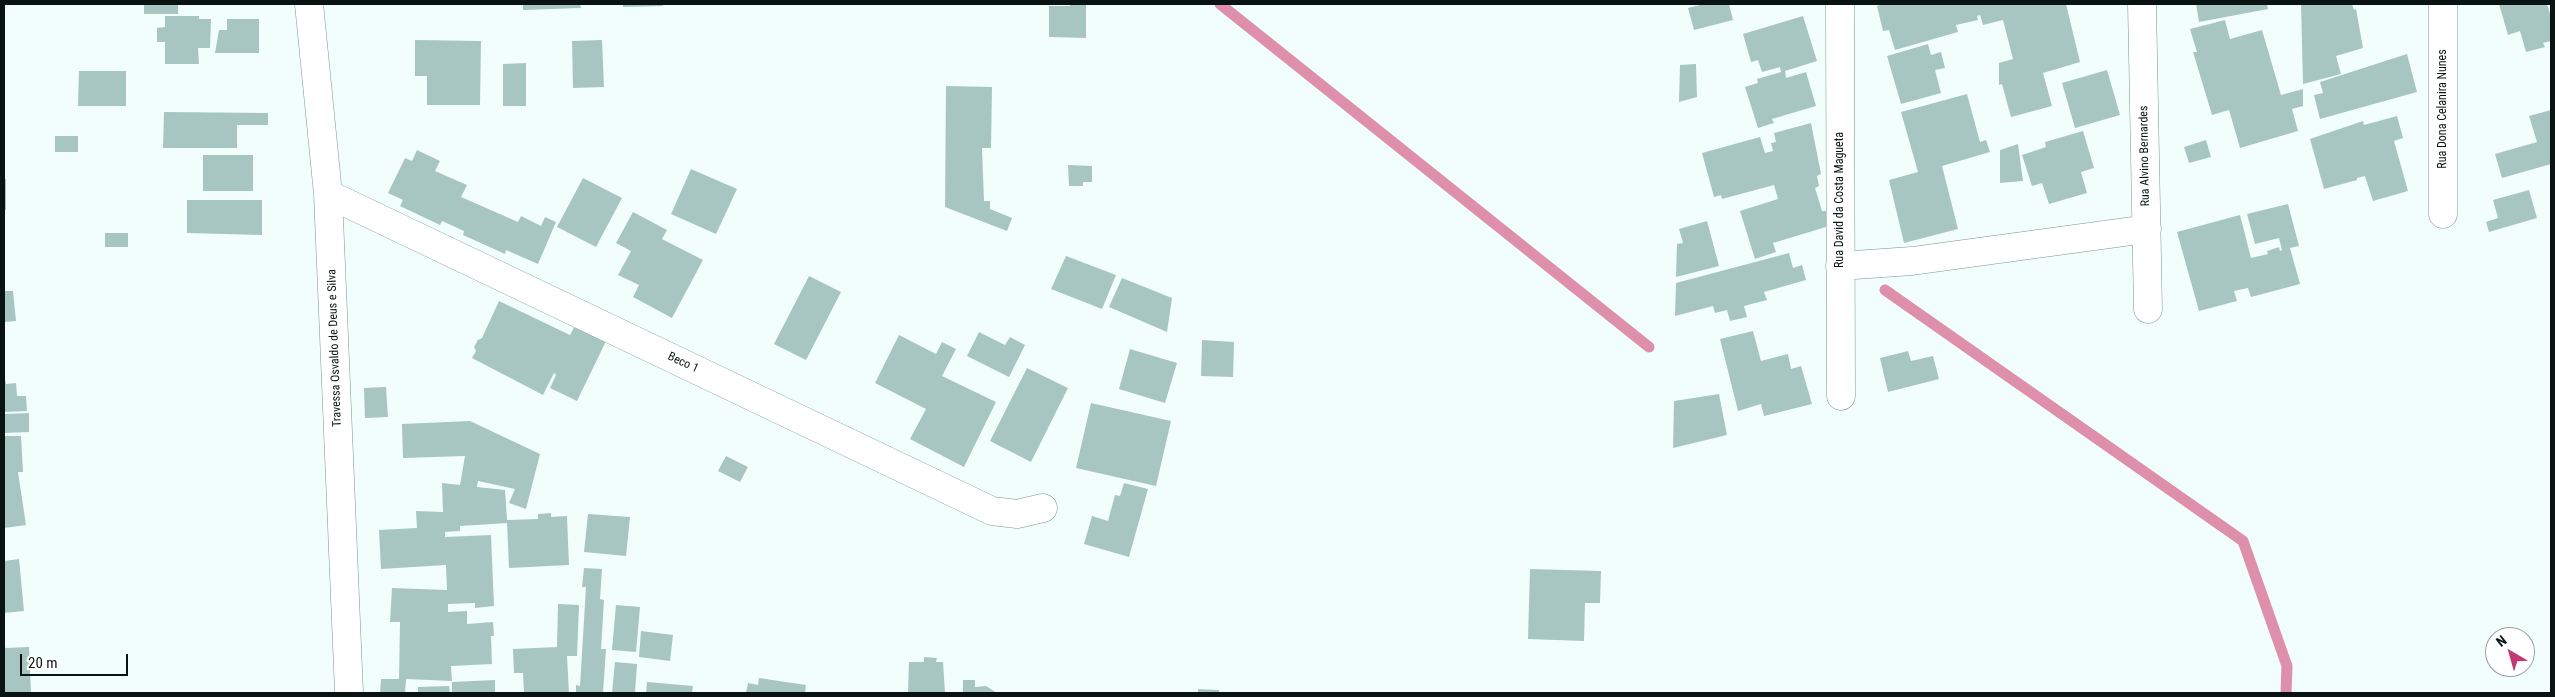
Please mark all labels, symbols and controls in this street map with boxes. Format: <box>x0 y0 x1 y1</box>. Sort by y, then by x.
street label: Rua Dona Celanira Nunes <box>2436 49 2450 169</box>
street label: Rua Alvino Bernardes <box>2137 105 2153 207</box>
street label: Rua David da Costa Magueta <box>1833 132 1847 268</box>
street label: Travessa Osvaldo de Deus e Silva <box>325 269 345 427</box>
street label: Beco 1 <box>665 350 701 376</box>
north arrow <box>2485 627 2535 677</box>
text: N <box>2493 632 2510 650</box>
scale bar <box>22 644 130 676</box>
text: 20 m <box>28 654 58 672</box>

